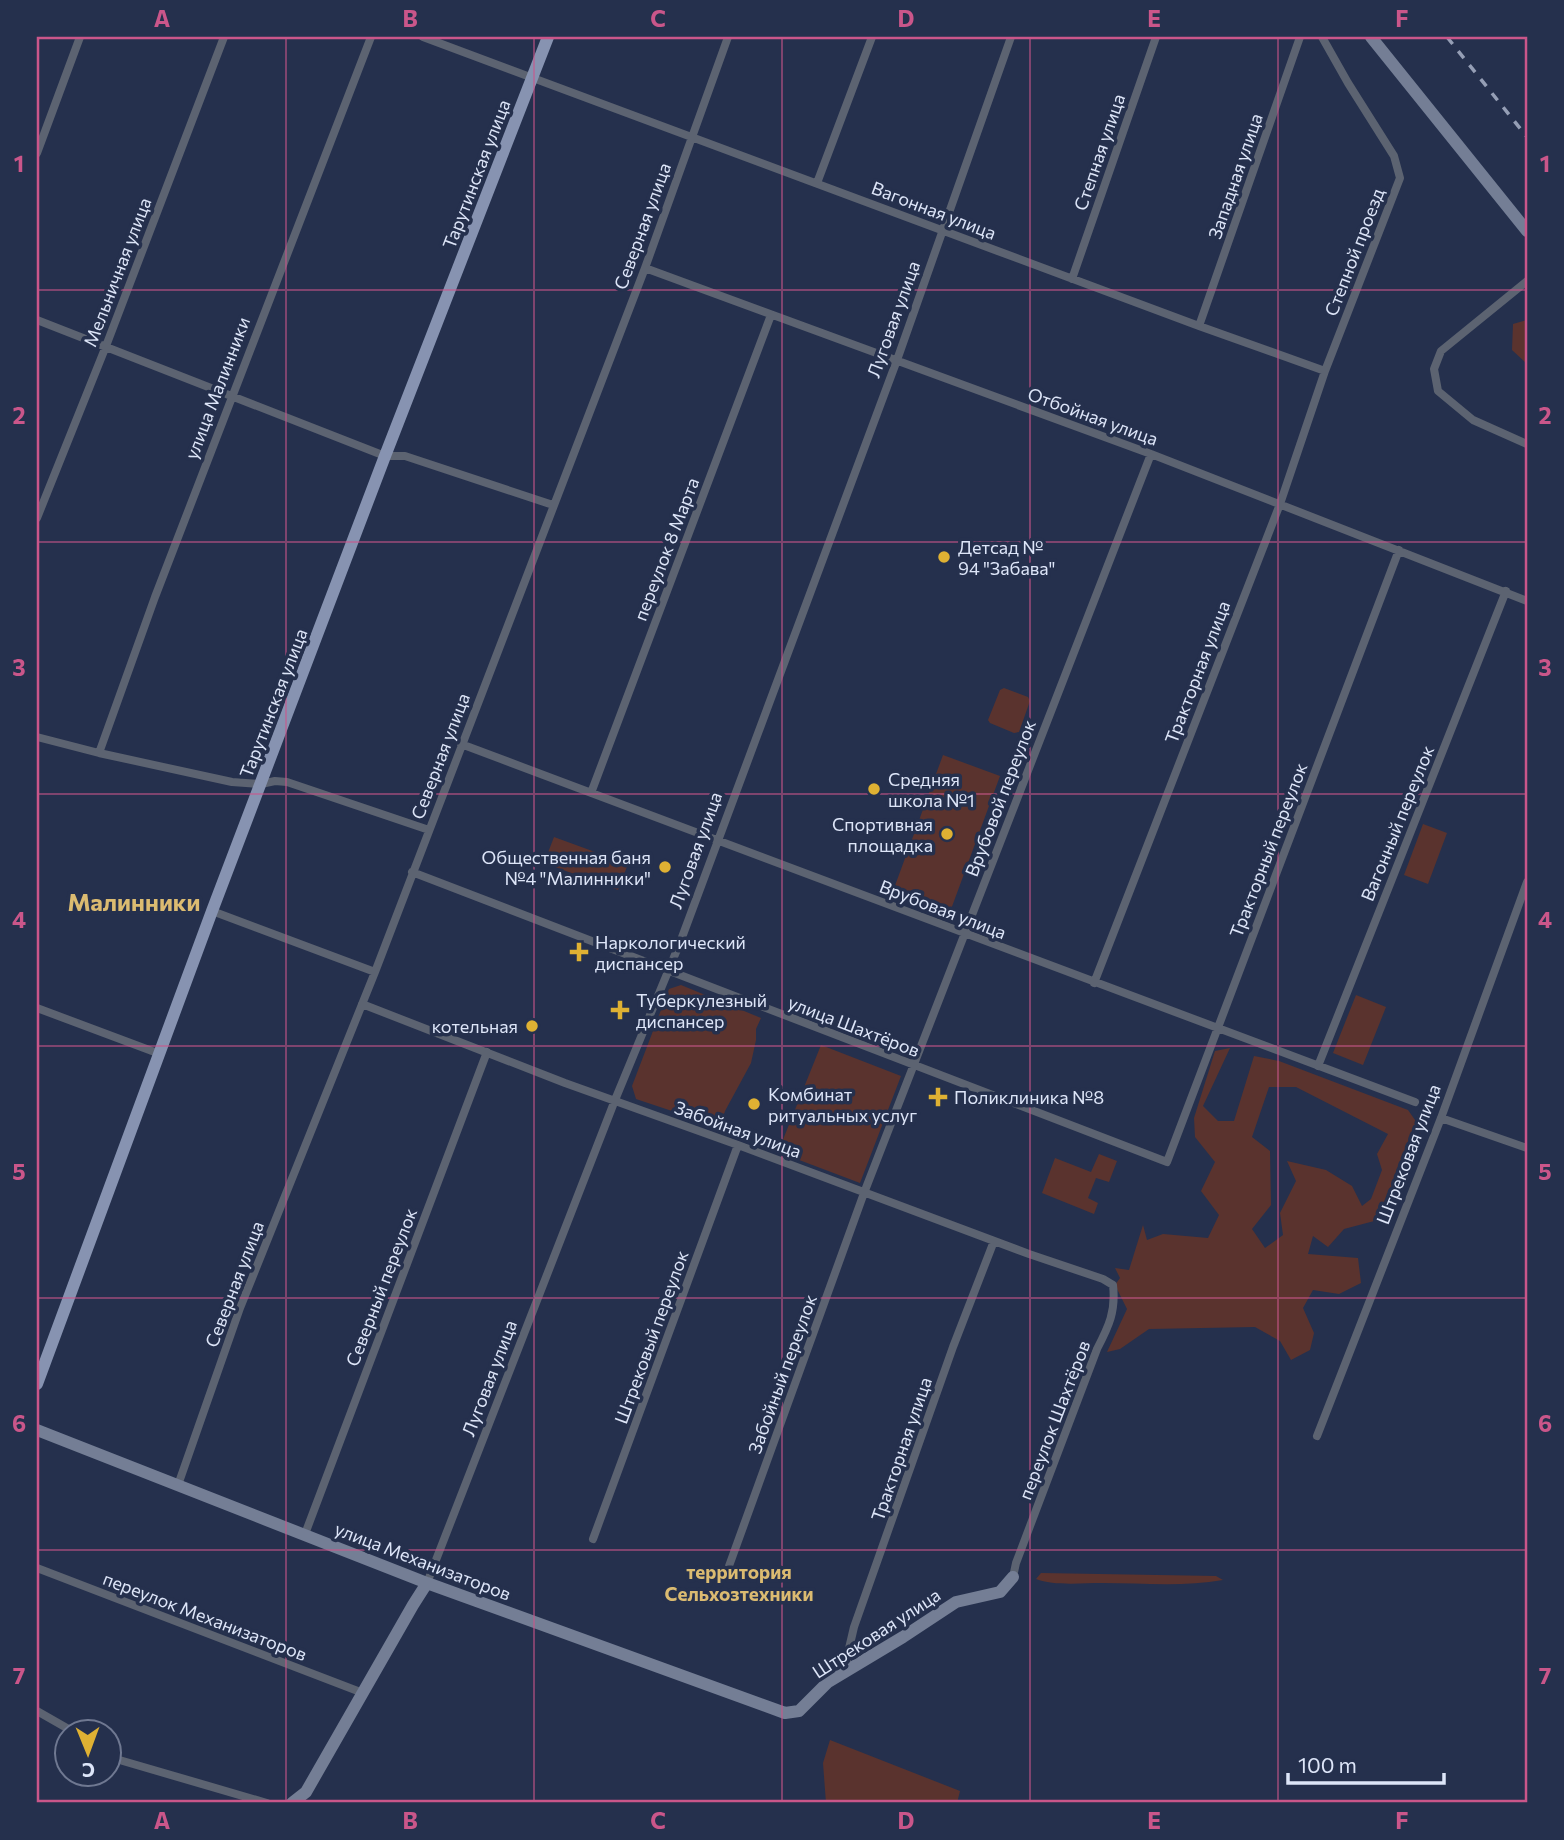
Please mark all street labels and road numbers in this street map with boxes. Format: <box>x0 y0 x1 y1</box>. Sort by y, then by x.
street label: Степная улица <box>1069 91 1129 213</box>
street label: Тарутинская улица <box>437 96 515 252</box>
street label: Западная улица <box>1203 110 1267 242</box>
street label: Северная улица <box>609 160 675 292</box>
street label: Вагонная улица <box>869 176 999 244</box>
street label: Степной проезд <box>1320 185 1389 319</box>
street label: Мельничная улица <box>78 194 156 350</box>
street label: Луговая улица <box>862 258 924 380</box>
street label: улица Малинники <box>180 314 254 462</box>
street label: Отбойная улица <box>1025 382 1161 450</box>
street label: переулок 8 Марта <box>629 474 703 624</box>
street label: Тракторная улица <box>1160 598 1234 746</box>
street label: Тарутинская улица <box>234 625 312 781</box>
street label: Северная улица <box>406 690 474 822</box>
street label: Врубовой переулок <box>960 716 1040 879</box>
street label: Вагонный переулок <box>1356 742 1438 904</box>
street label: Тракторный переулок <box>1225 759 1312 940</box>
street label: Луговая улица <box>664 789 726 911</box>
street label: Врубовая улица <box>877 875 1009 943</box>
street label: улица Шахтёров <box>785 991 923 1061</box>
street label: Штрековая улица <box>1371 1081 1445 1227</box>
street label: Забойная улица <box>672 1096 804 1162</box>
street label: Северный переулок <box>341 1205 421 1369</box>
street label: Северная улица <box>200 1218 268 1350</box>
street label: Штрековый переулок <box>609 1247 693 1427</box>
street label: Забойный переулок <box>743 1291 821 1457</box>
street label: Луговая улица <box>457 1317 521 1439</box>
street label: переулок Шахтёров <box>1013 1337 1095 1503</box>
street label: Тракторная улица <box>866 1374 936 1524</box>
street label: улица Механизаторов <box>332 1517 514 1605</box>
street label: переулок Механизаторов <box>100 1567 310 1665</box>
street label: Штрековая улица <box>808 1583 944 1683</box>

